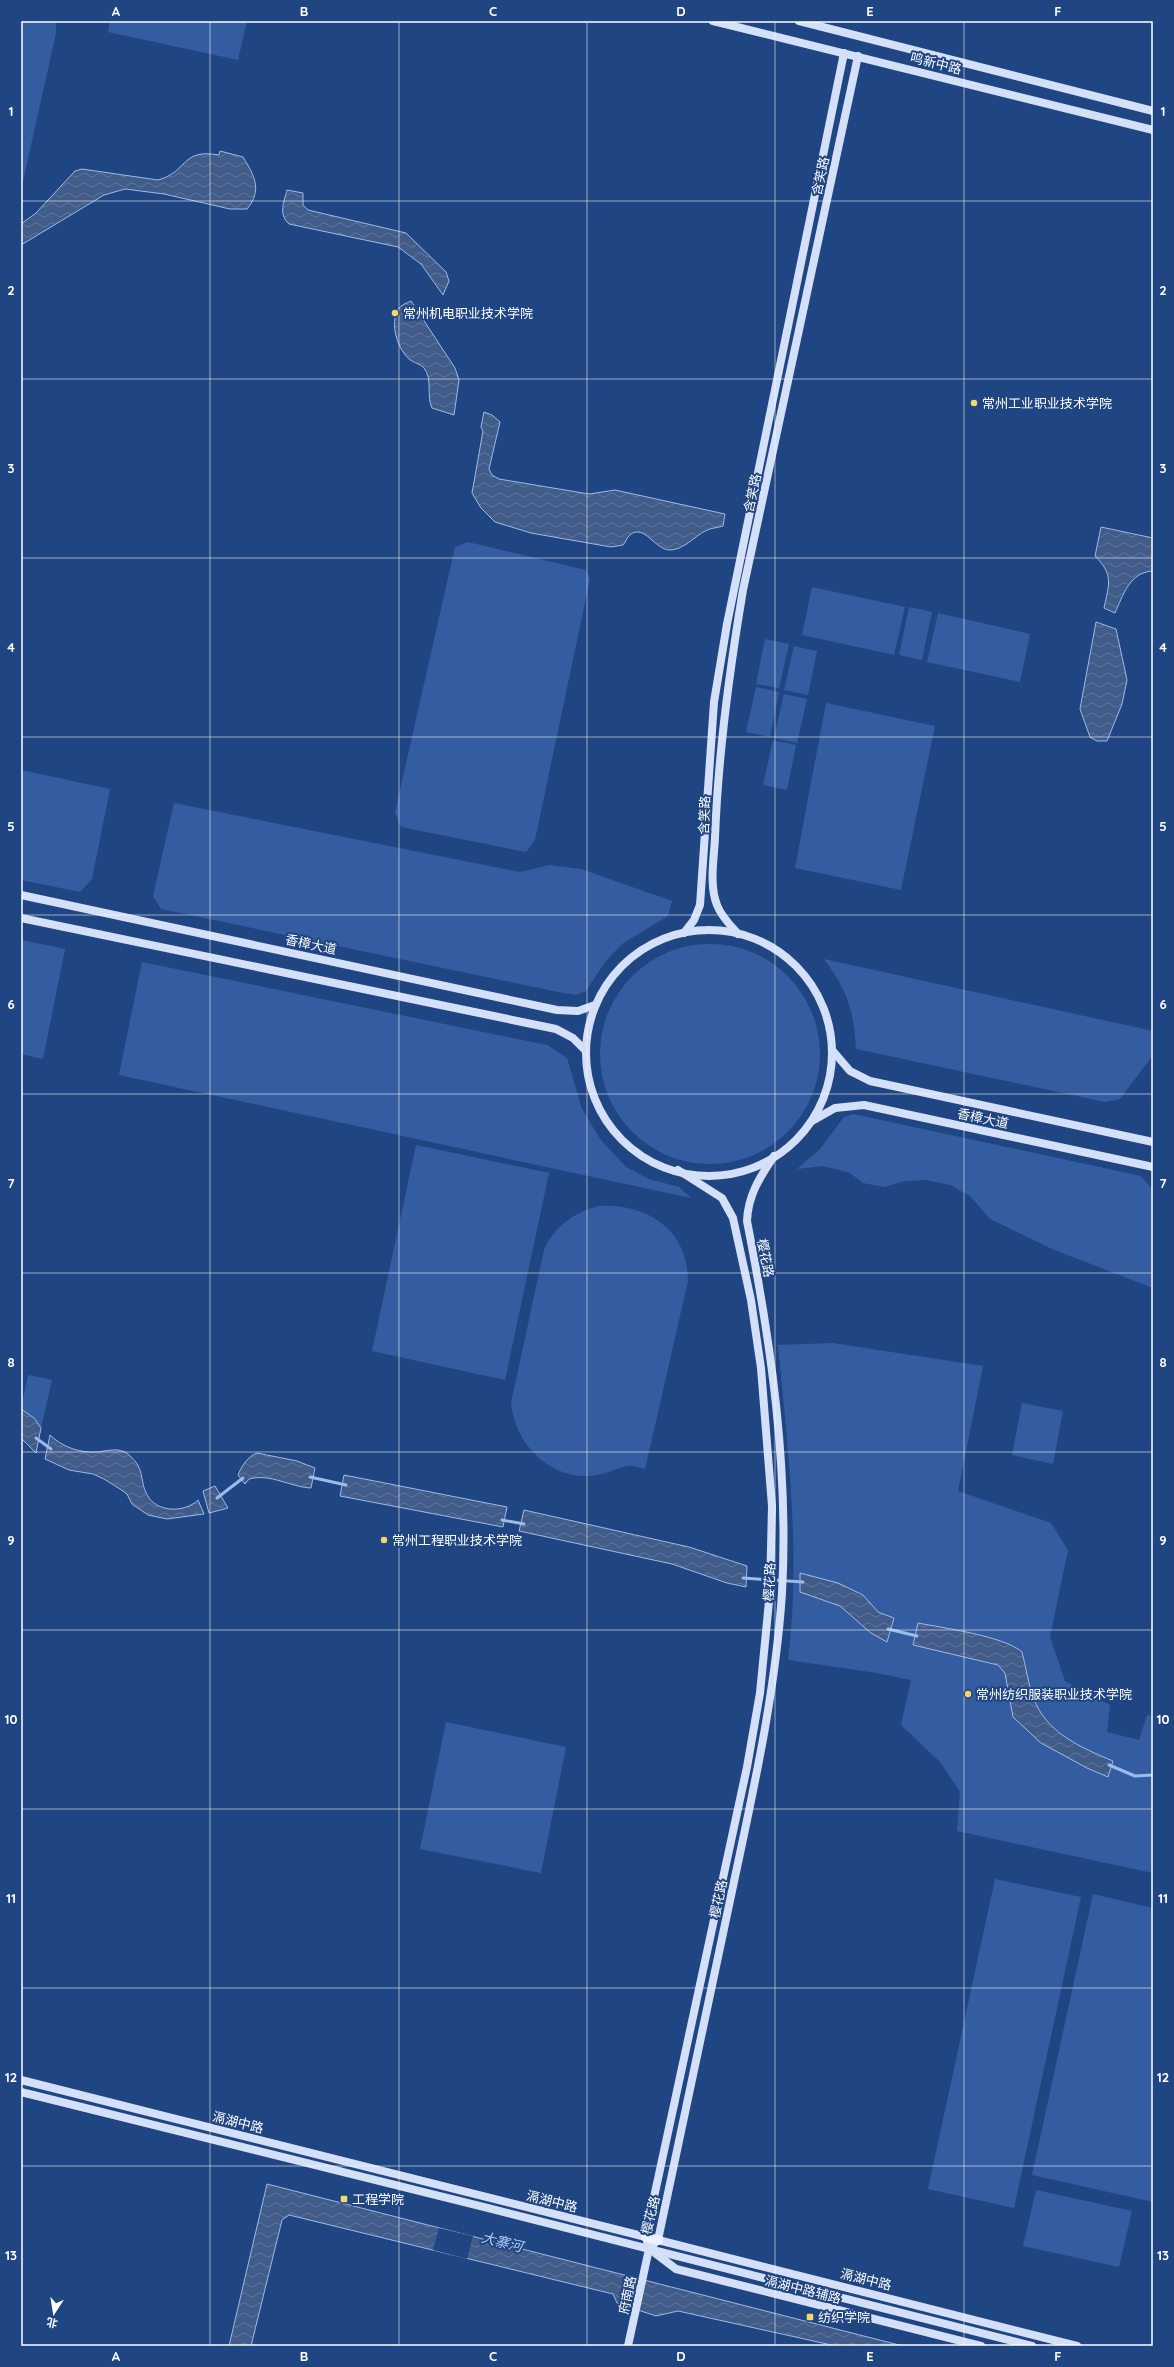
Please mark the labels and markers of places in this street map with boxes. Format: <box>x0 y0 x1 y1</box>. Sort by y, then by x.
place label: 常州机电职业技术学院 <box>403 305 533 321</box>
marker: 常州机电职业技术学院 <box>390 308 400 318</box>
place label: 常州工业职业技术学院 <box>982 395 1112 411</box>
marker: 常州工业职业技术学院 <box>969 398 979 408</box>
place label: 常州工程职业技术学院 <box>392 1532 522 1548</box>
marker: 常州工程职业技术学院 <box>379 1535 389 1545</box>
place label: 常州纺织服装职业技术学院 <box>976 1686 1132 1702</box>
marker: 常州纺织服装职业技术学院 <box>963 1689 973 1699</box>
place label: 工程学院 <box>352 2191 404 2207</box>
marker: 工程学院 <box>339 2194 349 2204</box>
place label: 纺织学院 <box>818 2309 870 2325</box>
marker: 纺织学院 <box>805 2312 815 2322</box>

